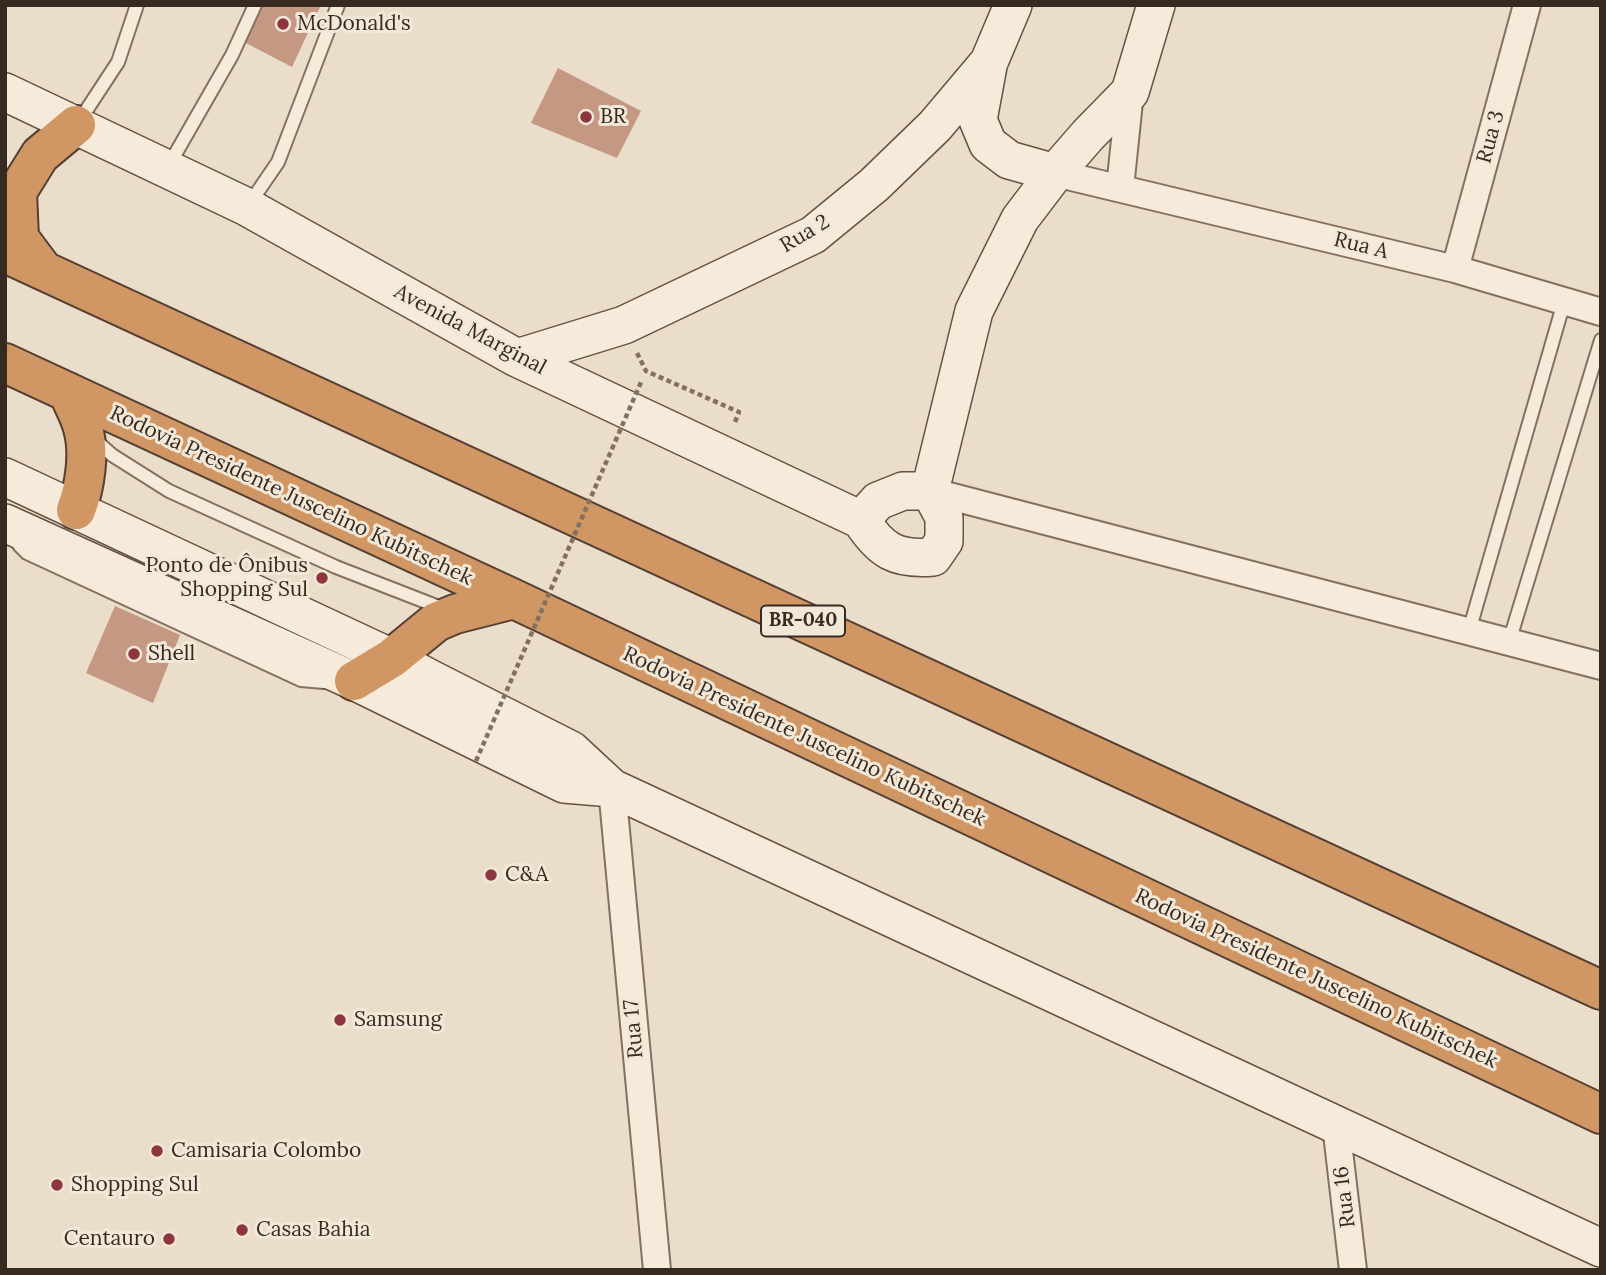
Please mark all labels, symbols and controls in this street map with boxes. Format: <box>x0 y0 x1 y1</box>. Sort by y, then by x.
place label: McDonald's <box>297 11 411 37</box>
marker: McDonald's <box>275 16 291 32</box>
place label: BR <box>600 104 626 130</box>
street label: Rua 3 <box>1472 108 1510 166</box>
marker: BR <box>578 109 594 125</box>
street label: Rua 2 <box>776 209 834 259</box>
street label: Rua A <box>1331 227 1391 265</box>
street label: Avenida Marginal <box>390 279 550 381</box>
street label: Rodovia Presidente Juscelino Kubitschek <box>106 401 476 591</box>
place label: Ponto de Ônibus Shopping Sul <box>145 553 308 603</box>
marker: Ponto de Ônibus Shopping Sul <box>314 570 330 586</box>
road number: BR-040 <box>761 606 845 636</box>
place label: Shell <box>148 641 195 667</box>
street label: Rodovia Presidente Juscelino Kubitschek <box>619 642 989 832</box>
marker: Shell <box>126 646 142 662</box>
place label: C&A <box>505 862 548 888</box>
marker: C&A <box>483 867 499 883</box>
street label: Rodovia Presidente Juscelino Kubitschek <box>1131 884 1501 1074</box>
street label: Rua 17 <box>619 998 649 1060</box>
place label: Samsung <box>354 1007 442 1033</box>
marker: Samsung <box>332 1012 348 1028</box>
place label: Camisaria Colombo <box>171 1138 361 1164</box>
marker: Camisaria Colombo <box>149 1143 165 1159</box>
street label: Rua 16 <box>1329 1165 1361 1229</box>
place label: Shopping Sul <box>71 1172 199 1198</box>
marker: Shopping Sul <box>49 1177 65 1193</box>
place label: Casas Bahia <box>256 1217 371 1243</box>
marker: Casas Bahia <box>234 1222 250 1238</box>
place label: Centauro <box>64 1226 155 1252</box>
marker: Centauro <box>161 1231 177 1247</box>

